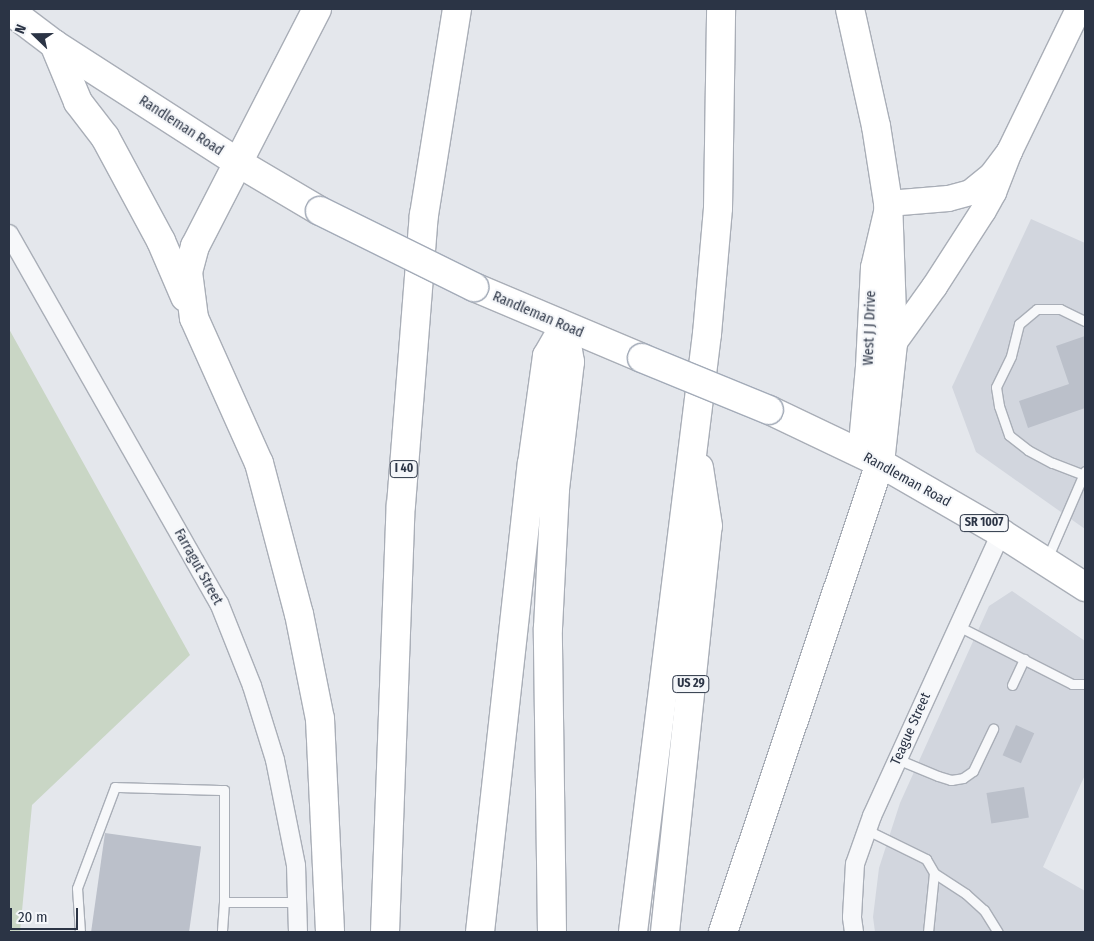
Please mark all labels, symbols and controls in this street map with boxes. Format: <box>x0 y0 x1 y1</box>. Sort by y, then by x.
north arrow <box>10 10 60 60</box>
text: N <box>11 22 30 36</box>
street label: Randleman Road <box>136 93 226 159</box>
street label: Randleman Road <box>490 288 586 342</box>
street label: West J J Drive <box>860 290 880 366</box>
street label: Randleman Road <box>860 449 954 511</box>
road number: I 40 <box>389 459 419 478</box>
road number: SR 1007 <box>959 514 1009 532</box>
street label: Farragut Street <box>170 526 226 608</box>
road number: US 29 <box>672 674 710 694</box>
street label: Teague Street <box>888 690 934 768</box>
scale bar <box>12 898 80 930</box>
text: 20 m <box>18 908 48 926</box>

